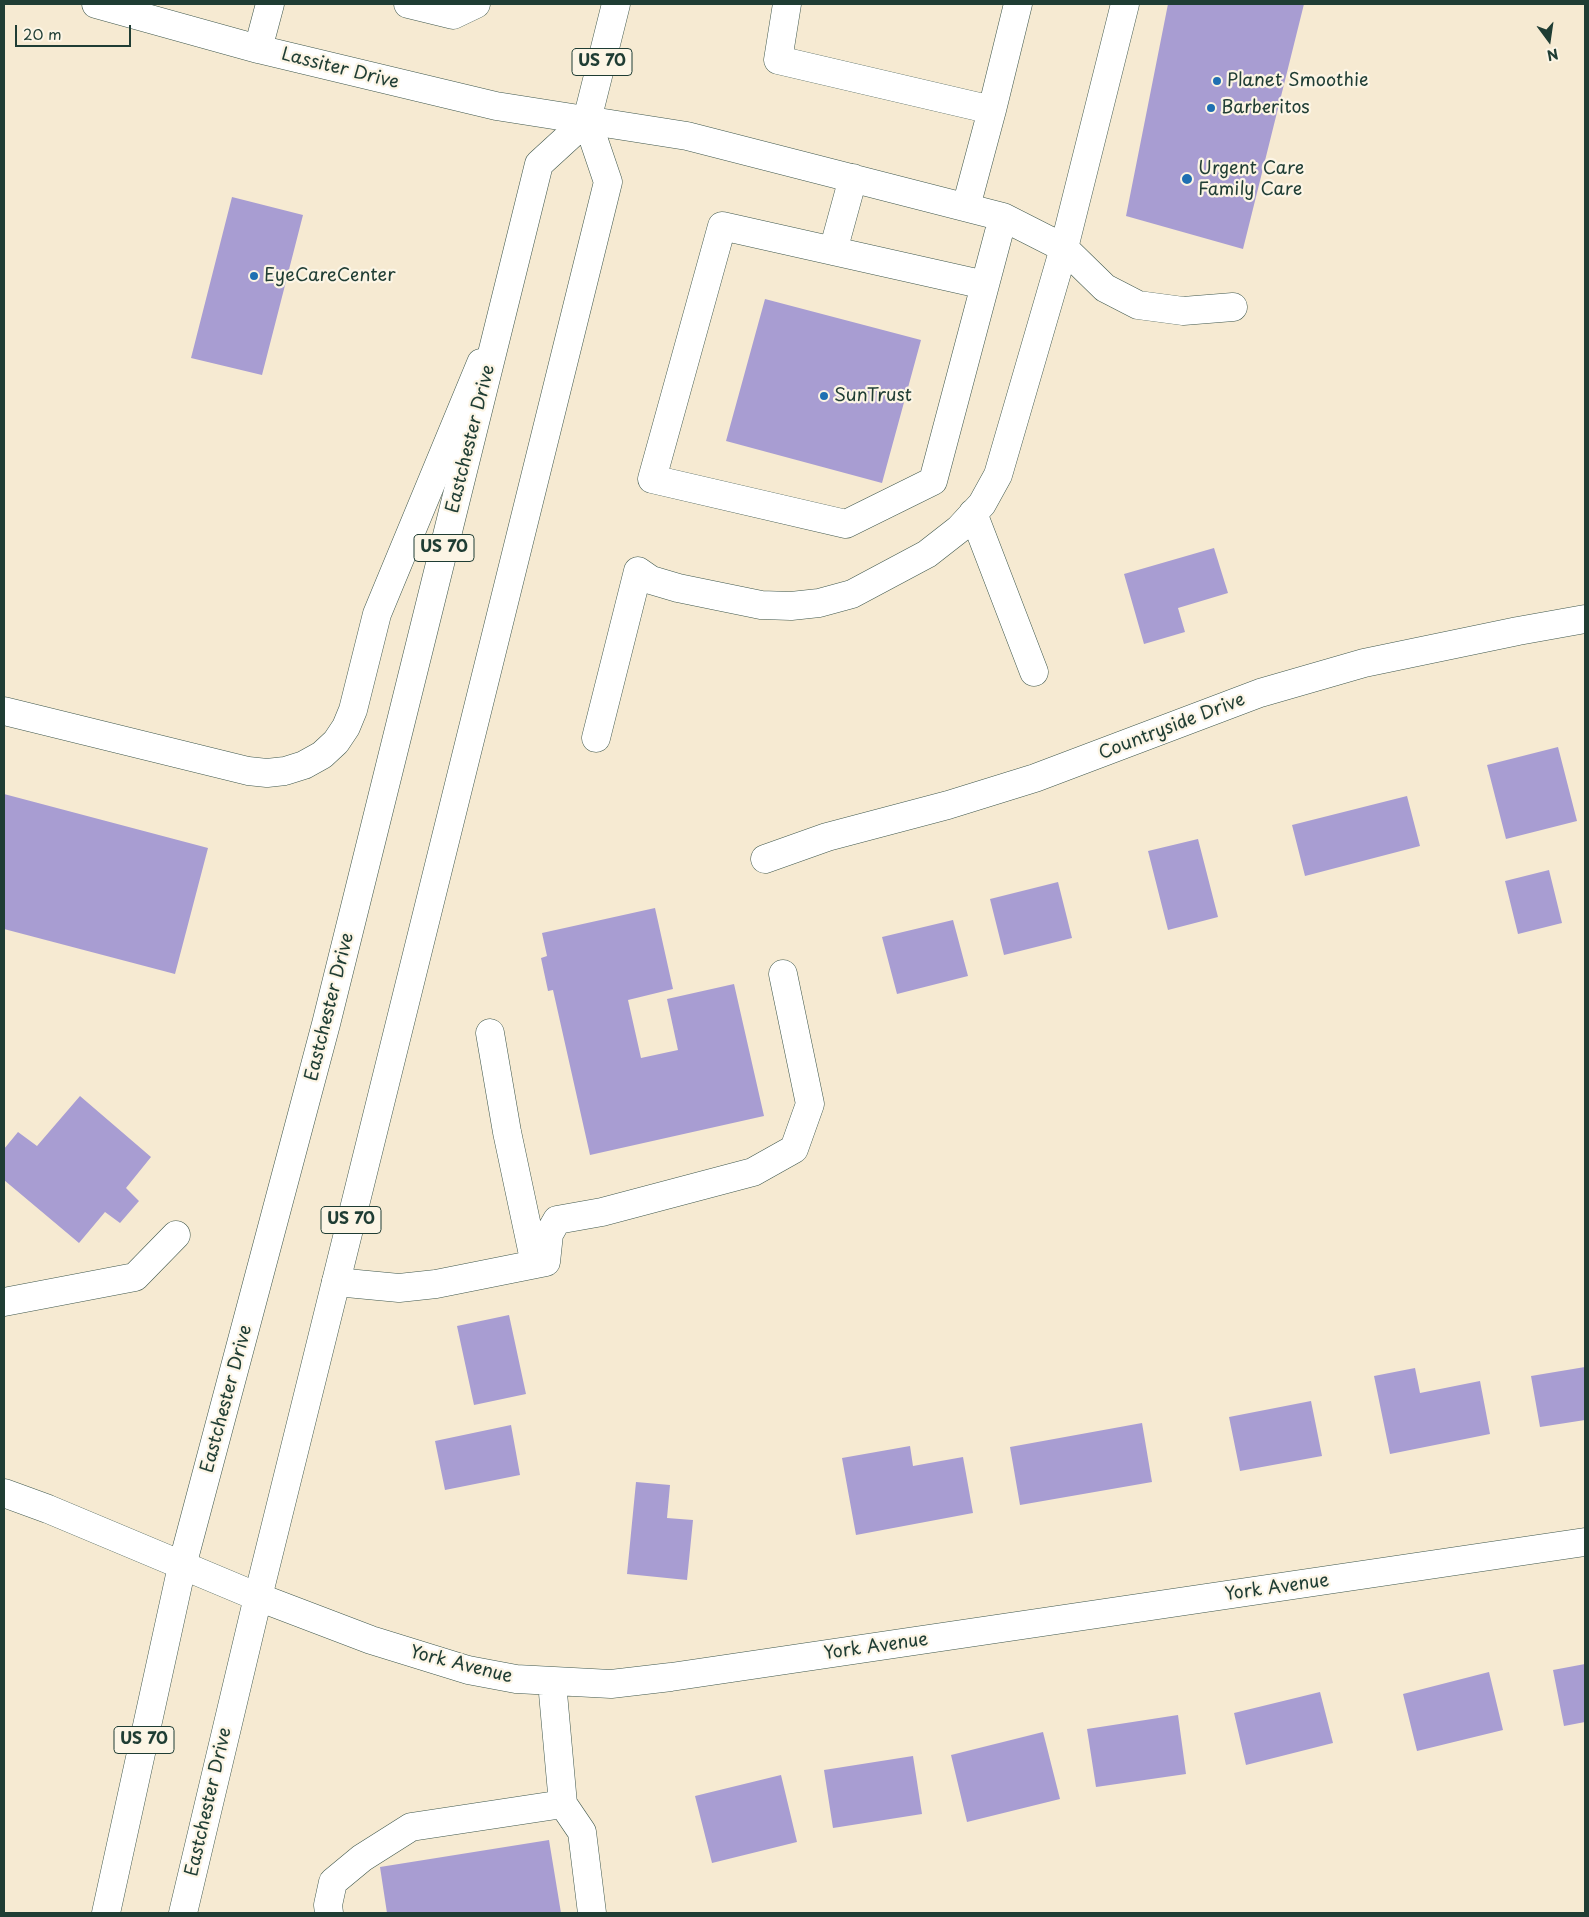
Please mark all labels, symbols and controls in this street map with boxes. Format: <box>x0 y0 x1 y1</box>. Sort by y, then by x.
scale bar <box>18 15 134 47</box>
north arrow <box>1524 15 1574 65</box>
text: 20 m <box>23 22 62 45</box>
street label: Lassiter Drive <box>279 44 401 94</box>
text: N <box>1545 44 1561 67</box>
road number: US 70 <box>572 48 632 76</box>
place label: Planet Smoothie <box>1227 70 1369 92</box>
marker: Planet Smoothie <box>1211 75 1223 87</box>
place label: Barberitos <box>1221 97 1310 119</box>
marker: Barberitos <box>1205 102 1217 114</box>
place label: Urgent Care Family Care <box>1198 158 1304 200</box>
marker: Urgent Care Family Care <box>1180 172 1194 186</box>
place label: EyeCareCenter <box>264 265 396 287</box>
marker: EyeCareCenter <box>248 270 260 282</box>
street label: Eastchester Drive <box>442 363 500 515</box>
place label: SunTrust <box>834 385 912 407</box>
marker: SunTrust <box>818 390 830 402</box>
road number: US 70 <box>414 534 474 562</box>
street label: Countryside Drive <box>1096 689 1248 765</box>
street label: Eastchester Drive <box>301 931 359 1083</box>
road number: US 70 <box>321 1206 381 1234</box>
street label: Eastchester Drive <box>197 1323 257 1475</box>
street label: York Avenue <box>1224 1570 1330 1606</box>
street label: York Avenue <box>823 1629 929 1665</box>
street label: York Avenue <box>407 1642 515 1688</box>
street label: Eastchester Drive <box>181 1725 237 1879</box>
road number: US 70 <box>114 1726 174 1754</box>

